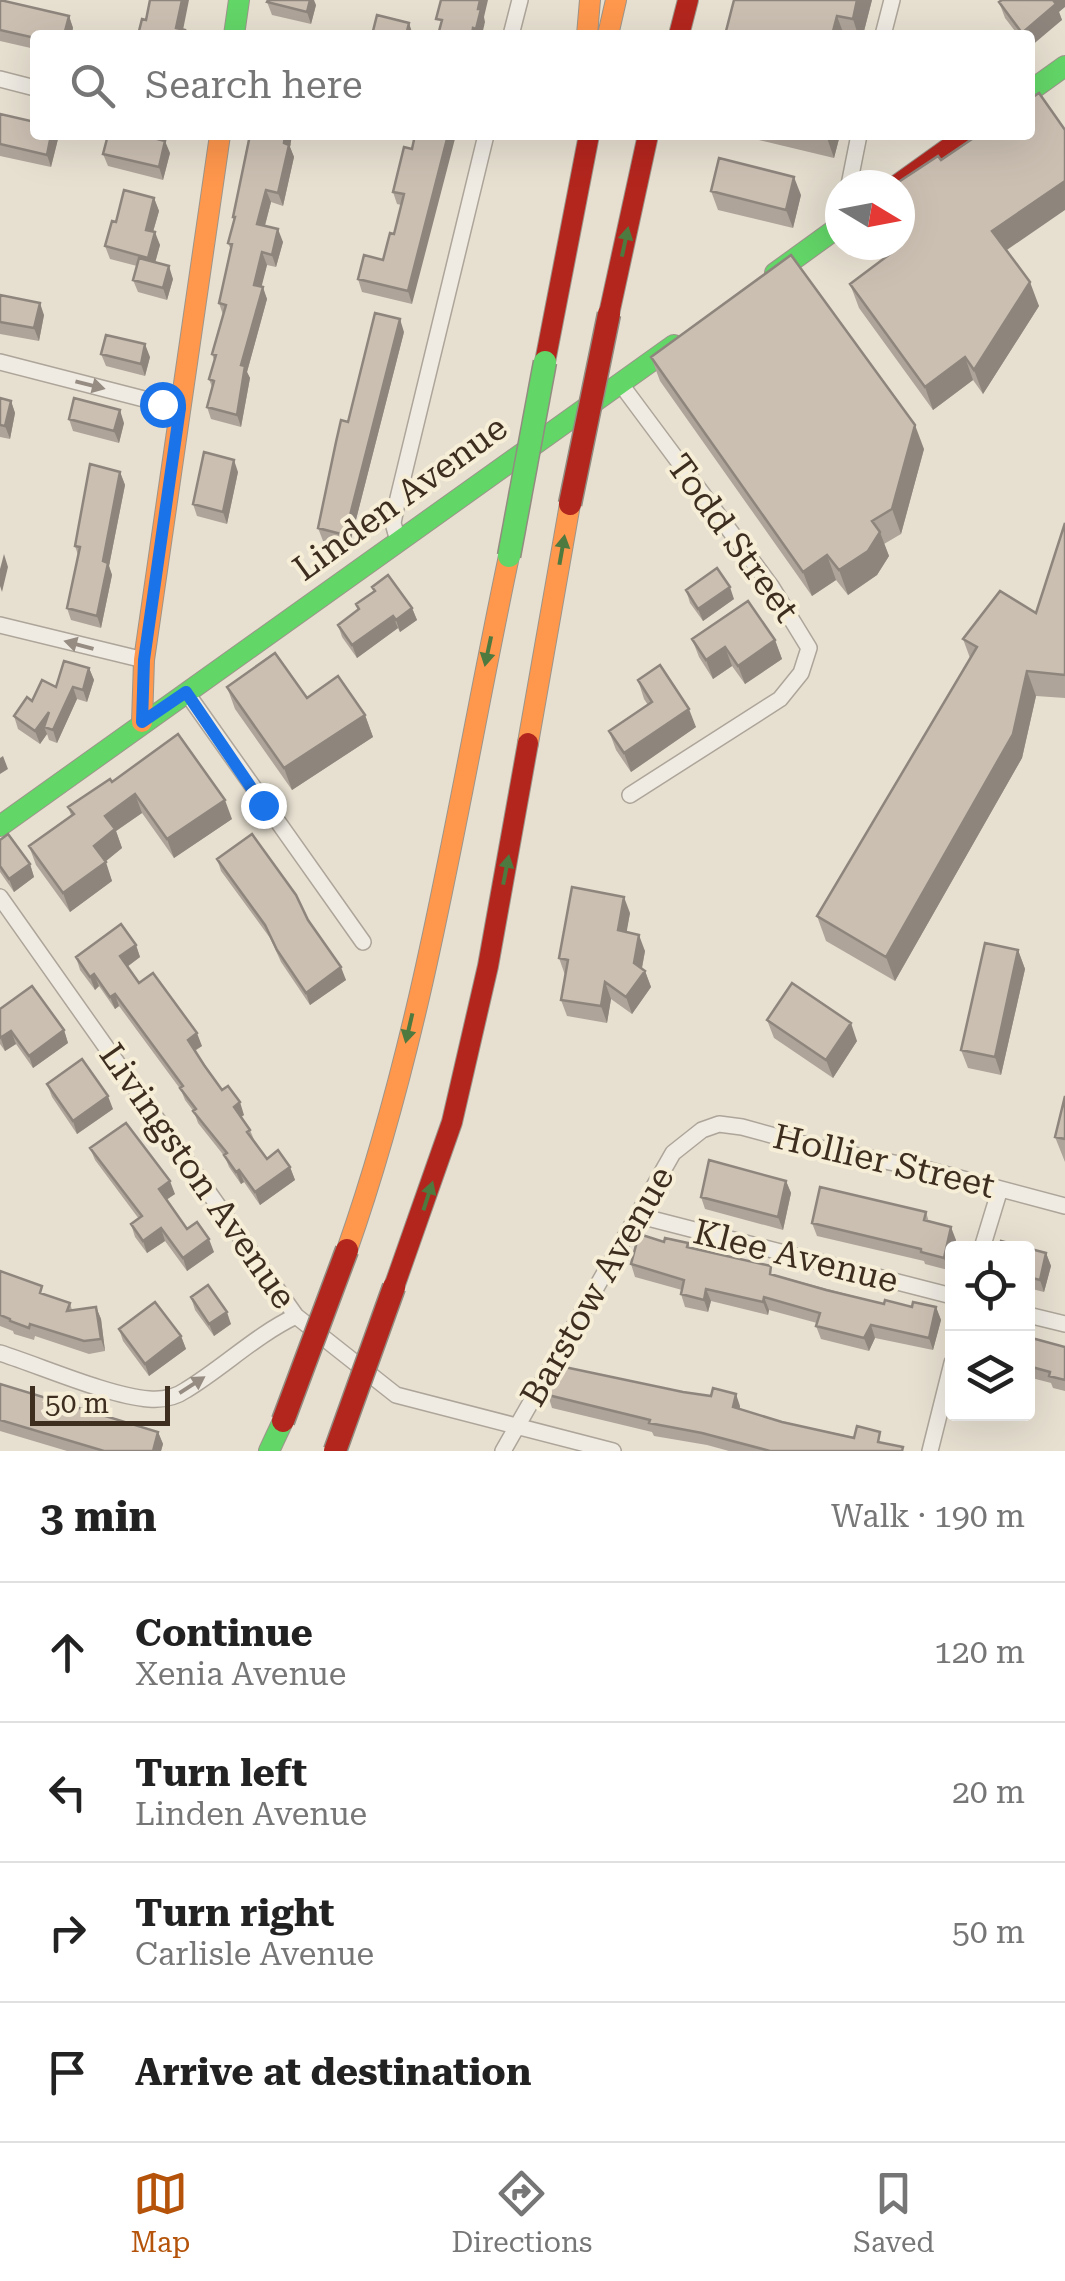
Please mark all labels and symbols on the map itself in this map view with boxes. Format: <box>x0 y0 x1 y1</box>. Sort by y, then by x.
north arrow <box>825 170 915 260</box>
one-way arrow <box>618 226 633 257</box>
one-way arrow <box>75 378 106 393</box>
route start <box>140 382 186 428</box>
street label: Linden Avenue <box>286 407 515 590</box>
street label: Todd Street <box>658 447 807 630</box>
one-way arrow <box>555 534 570 565</box>
one-way arrow <box>480 636 496 667</box>
one-way arrow <box>63 637 94 653</box>
route end <box>241 783 287 829</box>
one-way arrow <box>499 854 514 886</box>
one-way arrow <box>401 1013 417 1044</box>
street label: Livingston Avenue <box>91 1036 305 1317</box>
street label: Hollier Street <box>769 1116 999 1207</box>
street label: Barstow Avenue <box>512 1159 683 1413</box>
one-way arrow <box>421 1180 436 1210</box>
street label: Klee Avenue <box>689 1211 902 1302</box>
one-way arrow <box>178 1377 205 1395</box>
scale bar <box>30 1381 170 1426</box>

